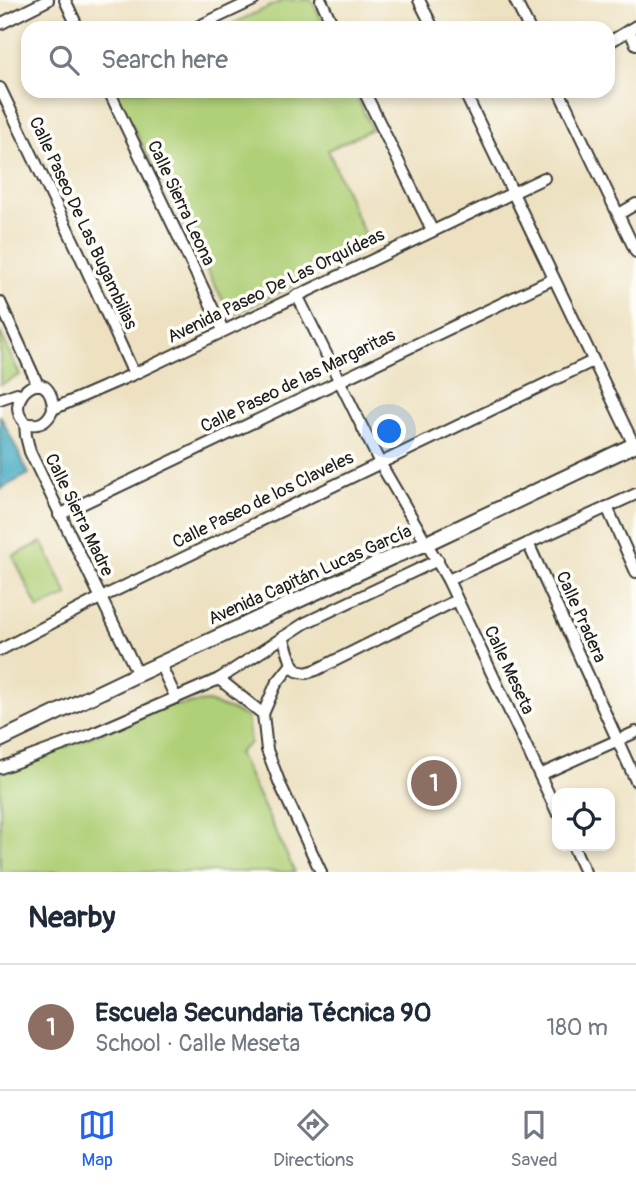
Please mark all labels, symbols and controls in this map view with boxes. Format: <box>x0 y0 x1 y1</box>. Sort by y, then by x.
search box <box>21 21 615 98</box>
icon: search <box>45 41 83 79</box>
text: Search here <box>101 44 228 76</box>
street label: Calle Paseo De Las Bugambilias <box>24 113 142 333</box>
street label: Calle Sierra Leona <box>142 137 220 269</box>
street label: Avenida Paseo De Las Orquídeas <box>164 223 388 349</box>
street label: Calle Paseo de las Margaritas <box>197 324 399 438</box>
your location <box>372 414 406 448</box>
street label: Calle Paseo de los Claveles <box>169 446 357 554</box>
street label: Calle Sierra Madre <box>39 450 119 580</box>
street label: Avenida Capitán Lucas García <box>205 520 415 630</box>
street label: Calle Pradera <box>551 568 611 666</box>
street label: Calle Meseta <box>478 622 540 718</box>
pin: 1 <box>411 757 457 809</box>
map controls <box>552 788 615 851</box>
button: locate <box>552 788 615 851</box>
text: Nearby <box>28 899 115 936</box>
text: Escuela Secundaria Técnica 90 <box>95 997 432 1029</box>
text: 1 <box>47 1013 56 1042</box>
text: 180 m <box>546 1013 608 1042</box>
text: School · Calle Meseta <box>95 1029 300 1058</box>
tab: Map <box>78 1106 116 1172</box>
tab: Directions <box>273 1106 354 1172</box>
tab: Saved <box>510 1106 558 1172</box>

